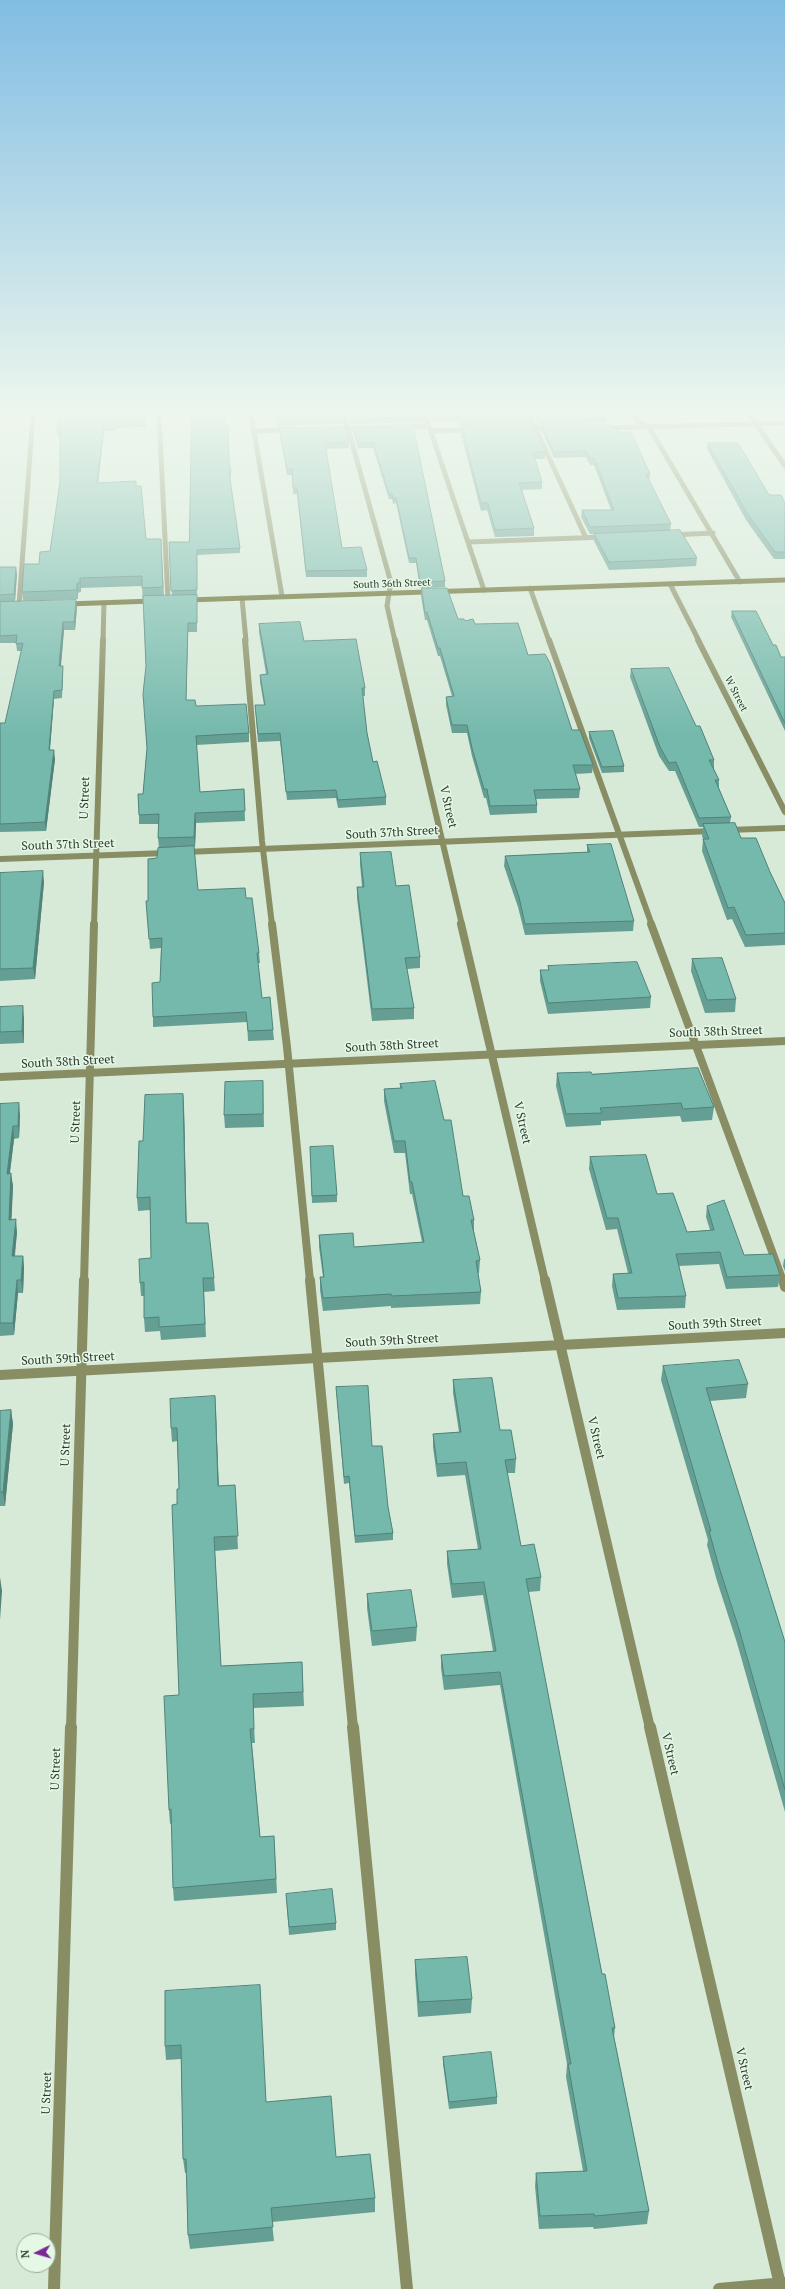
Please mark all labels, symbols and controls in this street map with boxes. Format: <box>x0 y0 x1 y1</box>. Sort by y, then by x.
street label: South 36th Street <box>353 577 431 591</box>
street label: W Street <box>722 674 750 714</box>
street label: U Street <box>77 776 93 820</box>
street label: V Street <box>436 784 460 830</box>
street label: South 37th Street <box>345 823 439 843</box>
street label: South 37th Street <box>21 836 115 854</box>
street label: South 38th Street <box>669 1023 763 1041</box>
street label: South 38th Street <box>345 1036 439 1056</box>
street label: South 38th Street <box>21 1052 115 1072</box>
street label: U Street <box>68 1100 84 1144</box>
street label: V Street <box>510 1100 534 1146</box>
street label: South 39th Street <box>668 1314 762 1334</box>
street label: South 39th Street <box>345 1331 439 1351</box>
street label: South 39th Street <box>21 1349 115 1369</box>
street label: V Street <box>584 1415 608 1461</box>
street label: U Street <box>58 1423 74 1467</box>
street label: V Street <box>658 1731 682 1777</box>
street label: U Street <box>48 1747 64 1791</box>
street label: V Street <box>732 2046 756 2092</box>
street label: U Street <box>39 2071 55 2115</box>
north arrow <box>16 2233 56 2273</box>
text: N <box>18 2249 32 2259</box>

